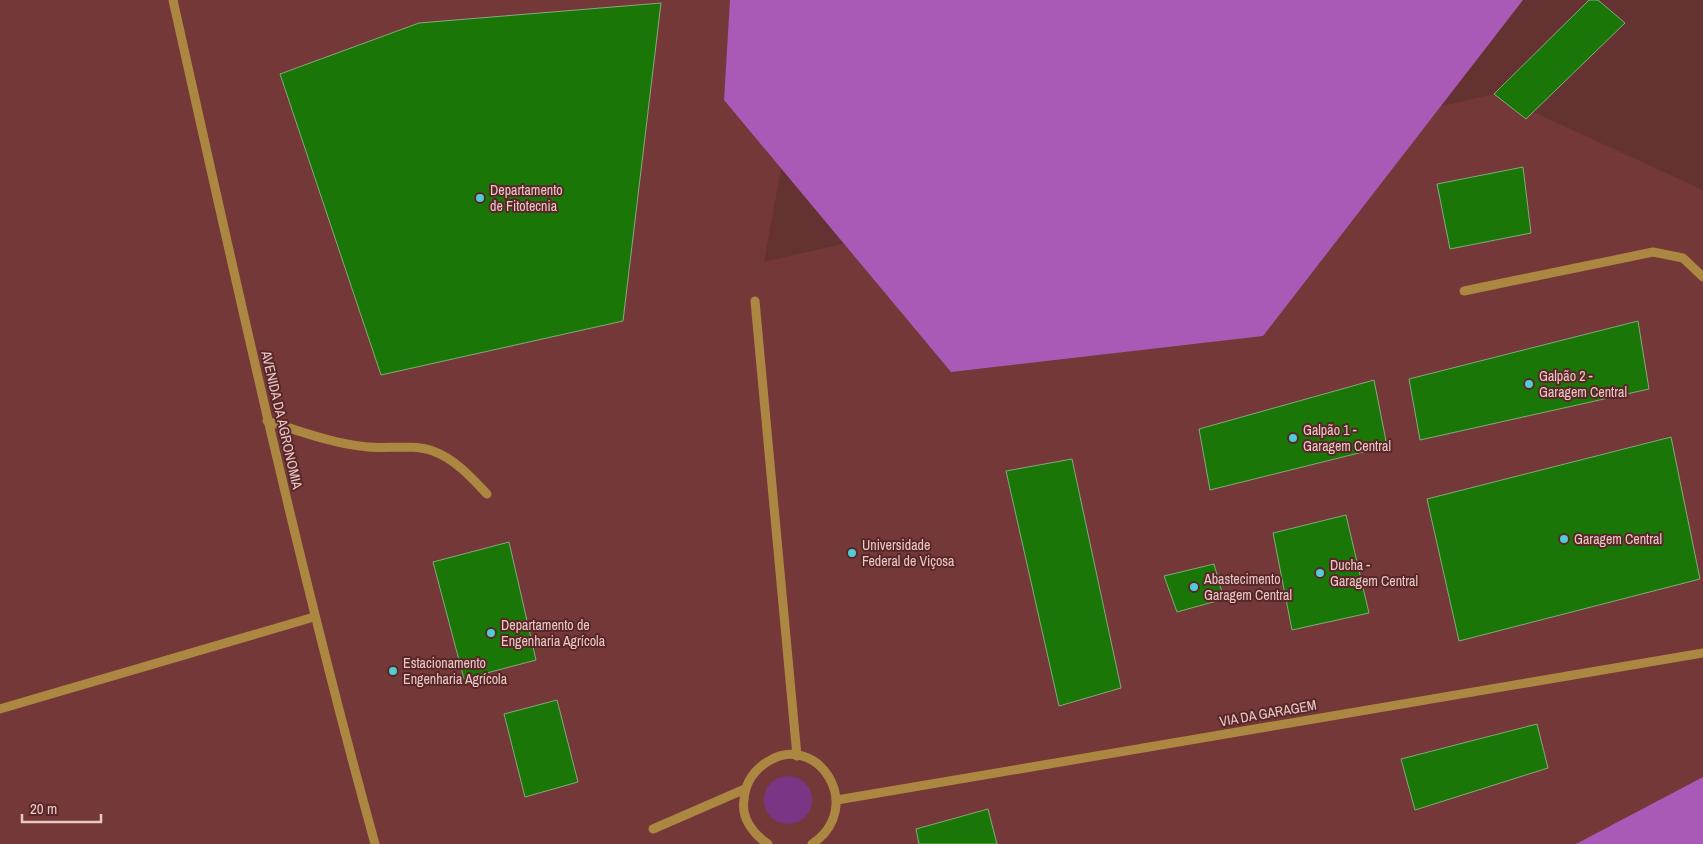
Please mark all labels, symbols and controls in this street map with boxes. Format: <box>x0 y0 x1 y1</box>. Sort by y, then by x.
place label: Departamento de Fitotecnia <box>490 181 563 215</box>
marker: Departamento de Fitotecnia <box>474 192 486 204</box>
street label: AVENIDA DA AGRONOMIA <box>257 348 307 491</box>
place label: Galpão 2 - Garagem Central <box>1539 367 1627 401</box>
marker: Galpão 2 - Garagem Central <box>1523 378 1535 390</box>
place label: Galpão 1 - Garagem Central <box>1303 421 1391 455</box>
marker: Galpão 1 - Garagem Central <box>1287 432 1299 444</box>
place label: Garagem Central <box>1574 530 1662 548</box>
marker: Garagem Central <box>1558 533 1570 545</box>
place label: Universidade Federal de Viçosa <box>862 536 955 570</box>
marker: Universidade Federal de Viçosa <box>846 547 858 559</box>
place label: Ducha - Garagem Central <box>1330 556 1418 590</box>
marker: Ducha - Garagem Central <box>1314 567 1326 579</box>
place label: Abastecimento Garagem Central <box>1203 570 1292 604</box>
marker: Abastecimento Garagem Central <box>1188 581 1200 593</box>
place label: Departamento de Engenharia Agrícola <box>501 616 606 650</box>
marker: Departamento de Engenharia Agrícola <box>485 627 497 639</box>
place label: Estacionamento Engenharia Agrícola <box>403 654 508 688</box>
marker: Estacionamento Engenharia Agrícola <box>387 665 399 677</box>
street label: VIA DA GARAGEM <box>1218 696 1318 730</box>
scale bar <box>22 792 101 824</box>
text: 20 m <box>30 798 57 819</box>

